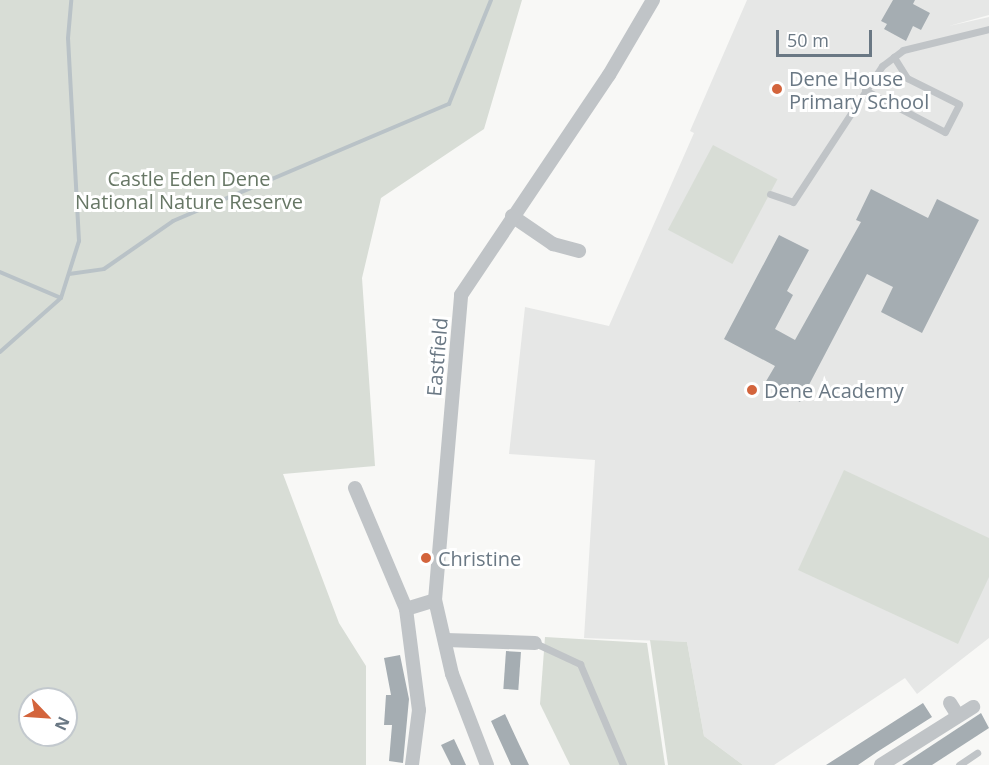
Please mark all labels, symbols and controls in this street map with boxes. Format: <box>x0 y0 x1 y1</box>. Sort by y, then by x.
scale bar <box>779 18 875 56</box>
text: 50 m <box>787 28 829 52</box>
place label: Dene House Primary School <box>789 66 929 113</box>
marker: Dene House Primary School <box>770 82 784 96</box>
park label: Castle Eden Dene National Nature Reserve <box>75 166 303 213</box>
street label: Eastfield <box>422 317 452 397</box>
place label: Dene Academy <box>764 378 904 402</box>
marker: Dene Academy <box>745 383 759 397</box>
place label: Christine <box>438 546 521 570</box>
marker: Christine <box>419 551 433 565</box>
north arrow <box>18 687 78 747</box>
text: N <box>50 713 75 734</box>

